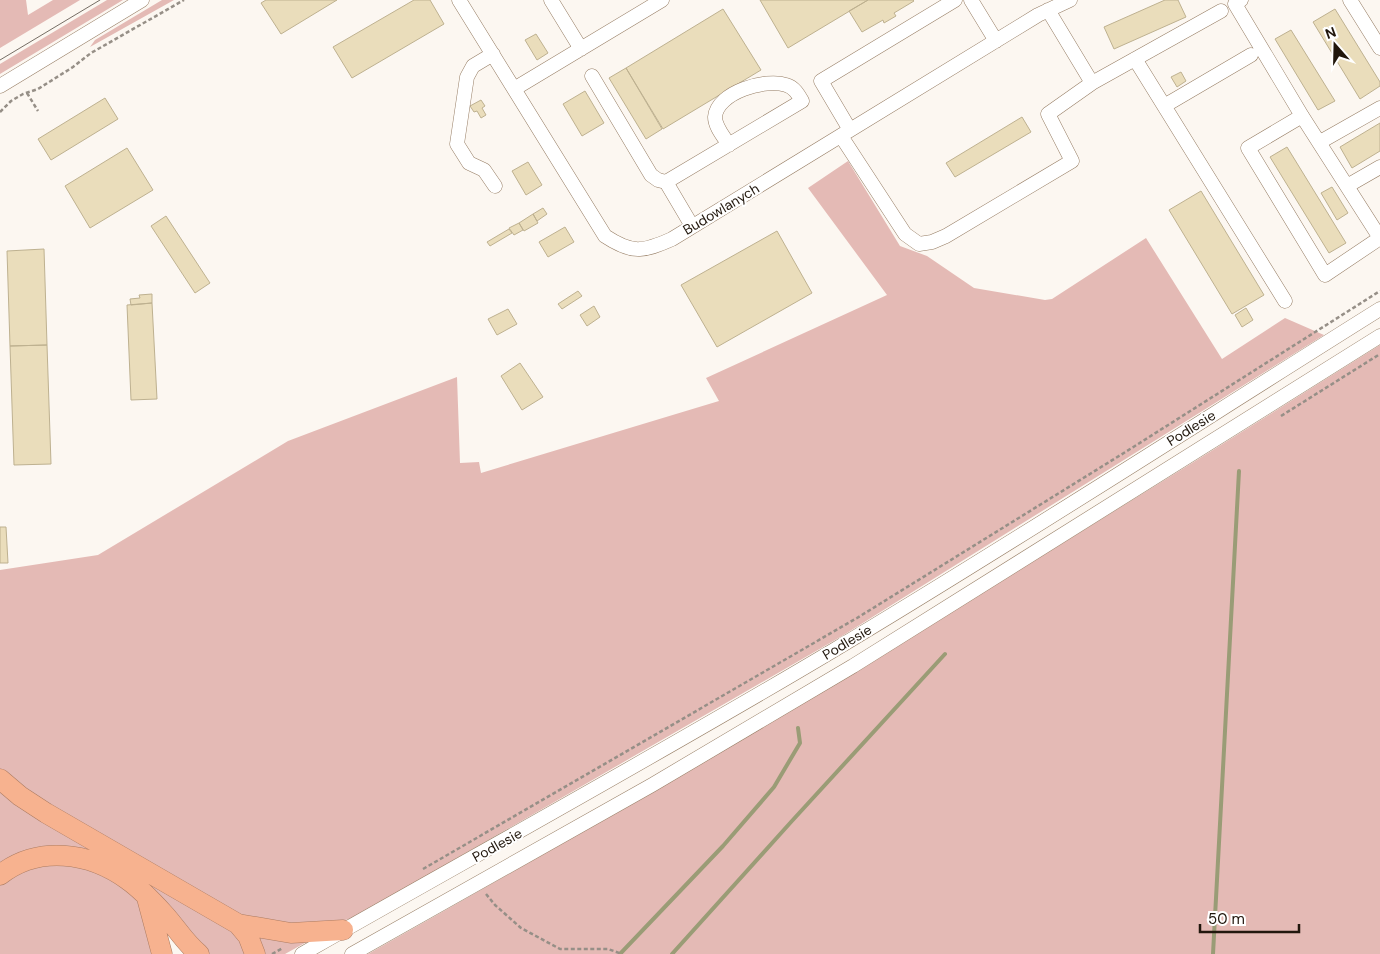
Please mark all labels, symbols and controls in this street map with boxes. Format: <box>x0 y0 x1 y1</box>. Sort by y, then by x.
north arrow <box>1310 20 1360 70</box>
text: N <box>1323 23 1338 43</box>
street label: Budowlanych <box>680 179 762 239</box>
street label: Podlesie <box>1163 406 1219 450</box>
street label: Podlesie <box>819 620 875 664</box>
street label: Podlesie <box>469 824 525 866</box>
scale bar <box>1200 902 1299 934</box>
text: 50 m <box>1208 909 1245 929</box>

